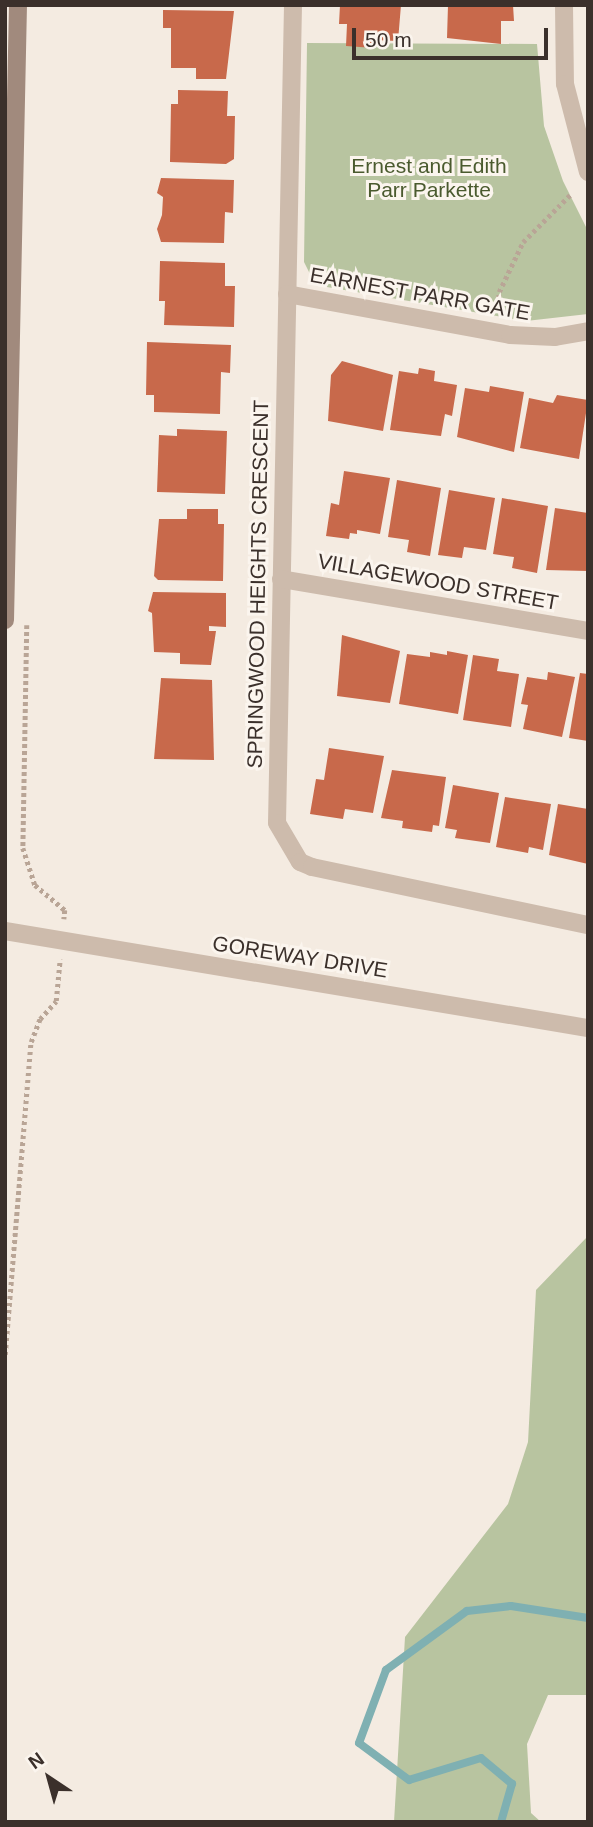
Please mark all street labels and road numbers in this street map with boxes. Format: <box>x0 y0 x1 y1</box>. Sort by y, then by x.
street label: EARNEST PARR GATE <box>308 262 532 326</box>
street label: SPRINGWOOD HEIGHTS CRESCENT <box>242 399 274 769</box>
street label: VILLAGEWOOD STREET <box>316 548 560 616</box>
street label: GOREWAY DRIVE <box>210 931 390 983</box>

